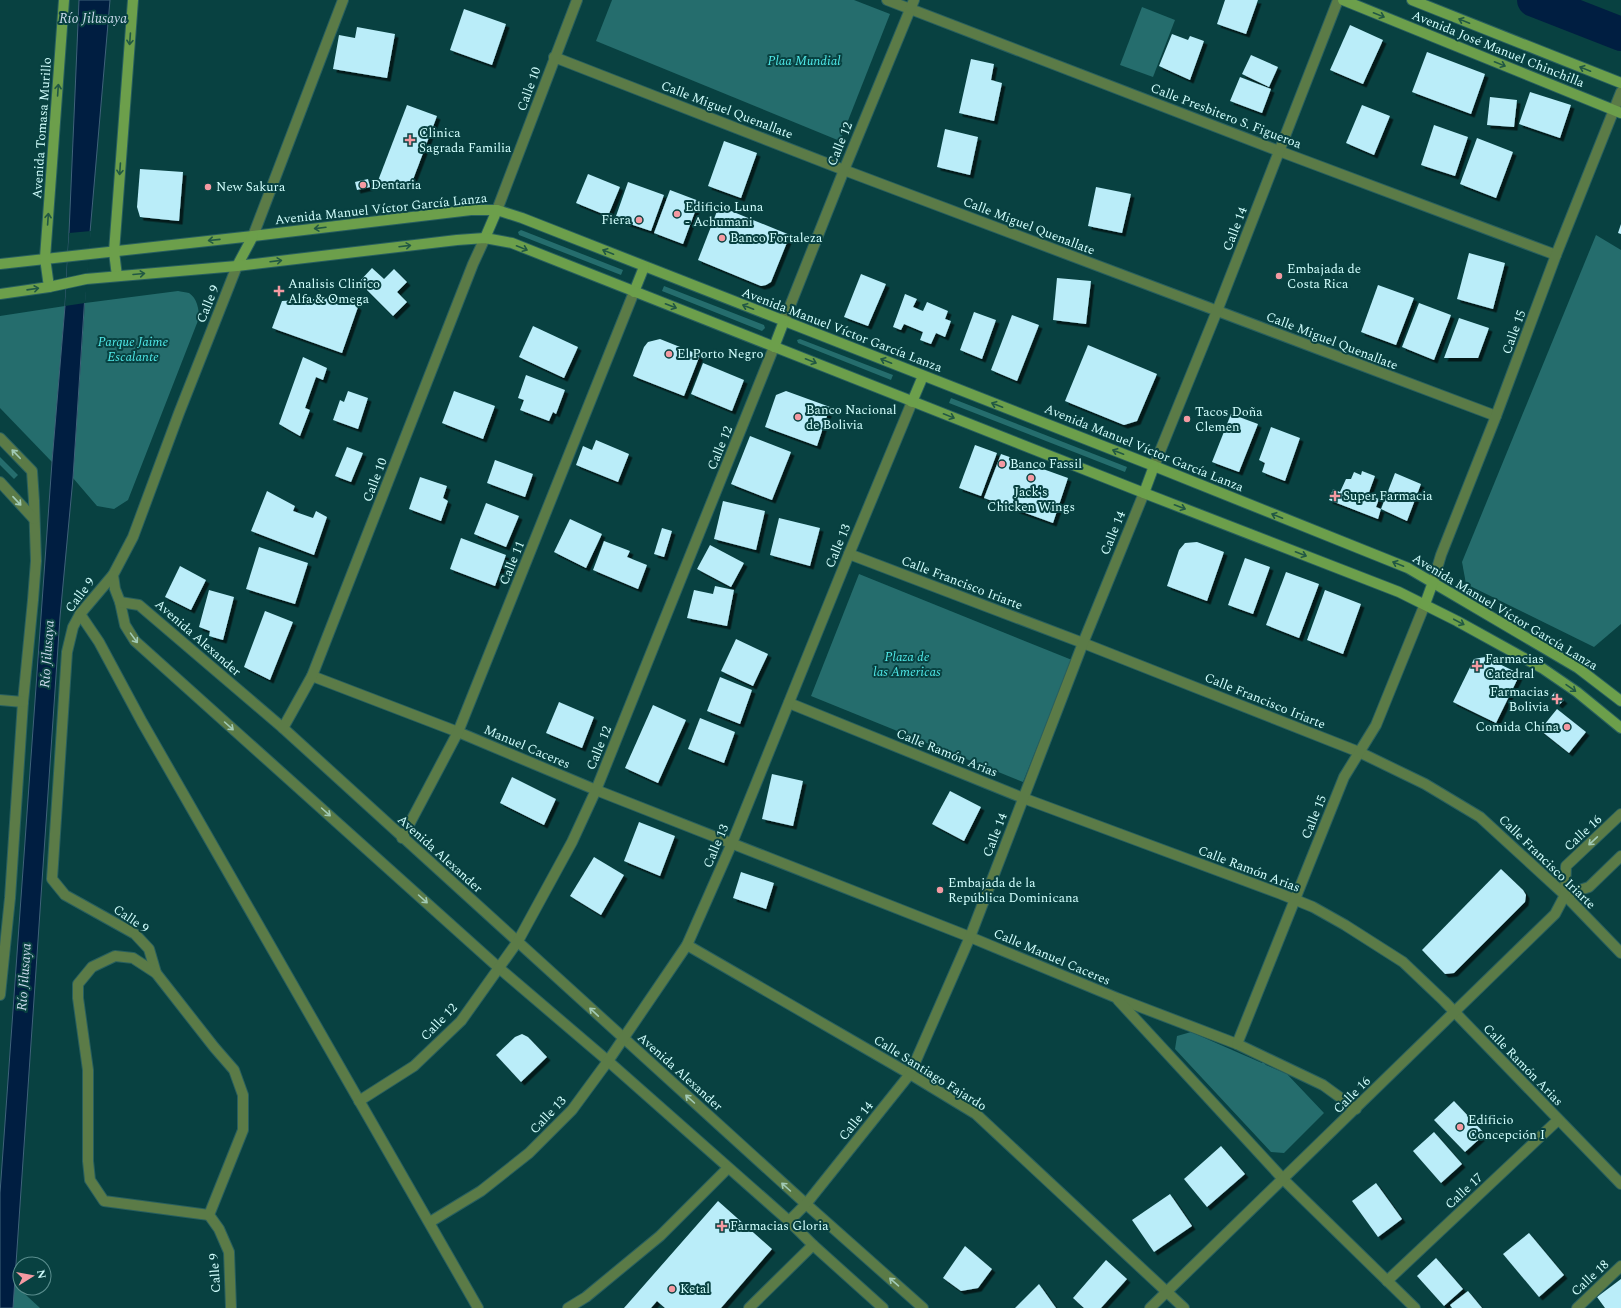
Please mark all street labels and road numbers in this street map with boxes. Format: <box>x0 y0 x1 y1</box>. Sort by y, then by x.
street label: Avenida José Manuel Chinchilla <box>1409 5 1588 93</box>
street label: Avenida Tomasa Murillo <box>27 57 57 199</box>
street label: Calle 10 <box>512 64 546 114</box>
street label: Calle Miguel Quenallate <box>658 76 796 144</box>
street label: Calle Presbitero S. Figueroa <box>1148 78 1305 154</box>
street label: Calle 12 <box>822 119 858 169</box>
street label: Avenida Manuel Víctor García Lanza <box>274 188 489 230</box>
street label: Calle Miguel Quenallate <box>960 192 1098 260</box>
street label: Calle 14 <box>1217 204 1253 254</box>
street label: Calle 9 <box>191 282 225 326</box>
street label: Avenida Manuel Víctor García Lanza <box>739 282 946 378</box>
street label: Calle Miguel Quenallate <box>1263 307 1401 375</box>
street label: Calle 15 <box>1497 307 1531 357</box>
street label: Avenida Manuel Víctor García Lanza <box>1041 399 1247 497</box>
street label: Calle 12 <box>702 423 738 473</box>
street label: Calle 10 <box>357 455 393 505</box>
street label: Calle 14 <box>1095 508 1131 558</box>
street label: Calle 13 <box>820 521 856 571</box>
street label: Calle 11 <box>494 538 530 588</box>
street label: Avenida Manuel Víctor García Lanza <box>1408 548 1602 676</box>
street label: Calle Francisco Iriarte <box>898 551 1026 615</box>
street label: Calle 9 <box>60 573 100 617</box>
street label: Avenida Alexander <box>150 595 246 681</box>
street label: Calle Francisco Iriarte <box>1202 668 1328 734</box>
street label: Manuel Caceres <box>481 720 573 774</box>
street label: Calle 12 <box>581 723 617 773</box>
street label: Calle Ramón Arias <box>893 724 1001 782</box>
street label: Calle 15 <box>1296 792 1332 842</box>
street label: Avenida Alexander <box>393 810 487 898</box>
street label: Calle 14 <box>977 810 1013 860</box>
street label: Calle Francisco Iriarte <box>1494 810 1600 914</box>
street label: Calle 16 <box>1559 810 1607 856</box>
street label: Calle 13 <box>698 821 734 871</box>
street label: Calle Ramón Arias <box>1195 840 1303 898</box>
street label: Calle 9 <box>109 900 153 939</box>
street label: Calle Manuel Caceres <box>990 923 1114 991</box>
street label: Calle 12 <box>416 999 462 1045</box>
street label: Calle Ramón Arias <box>1478 1019 1568 1111</box>
street label: Avenida Alexander <box>633 1028 727 1116</box>
street label: Calle Santiago Fajardo <box>870 1030 990 1116</box>
street label: Calle 16 <box>1329 1071 1376 1118</box>
street label: Calle 13 <box>525 1091 571 1139</box>
street label: Calle 14 <box>834 1096 879 1145</box>
street label: Calle 17 <box>1440 1168 1488 1214</box>
street label: Calle 9 <box>204 1252 226 1293</box>
street label: Calle 18 <box>1566 1255 1614 1301</box>

